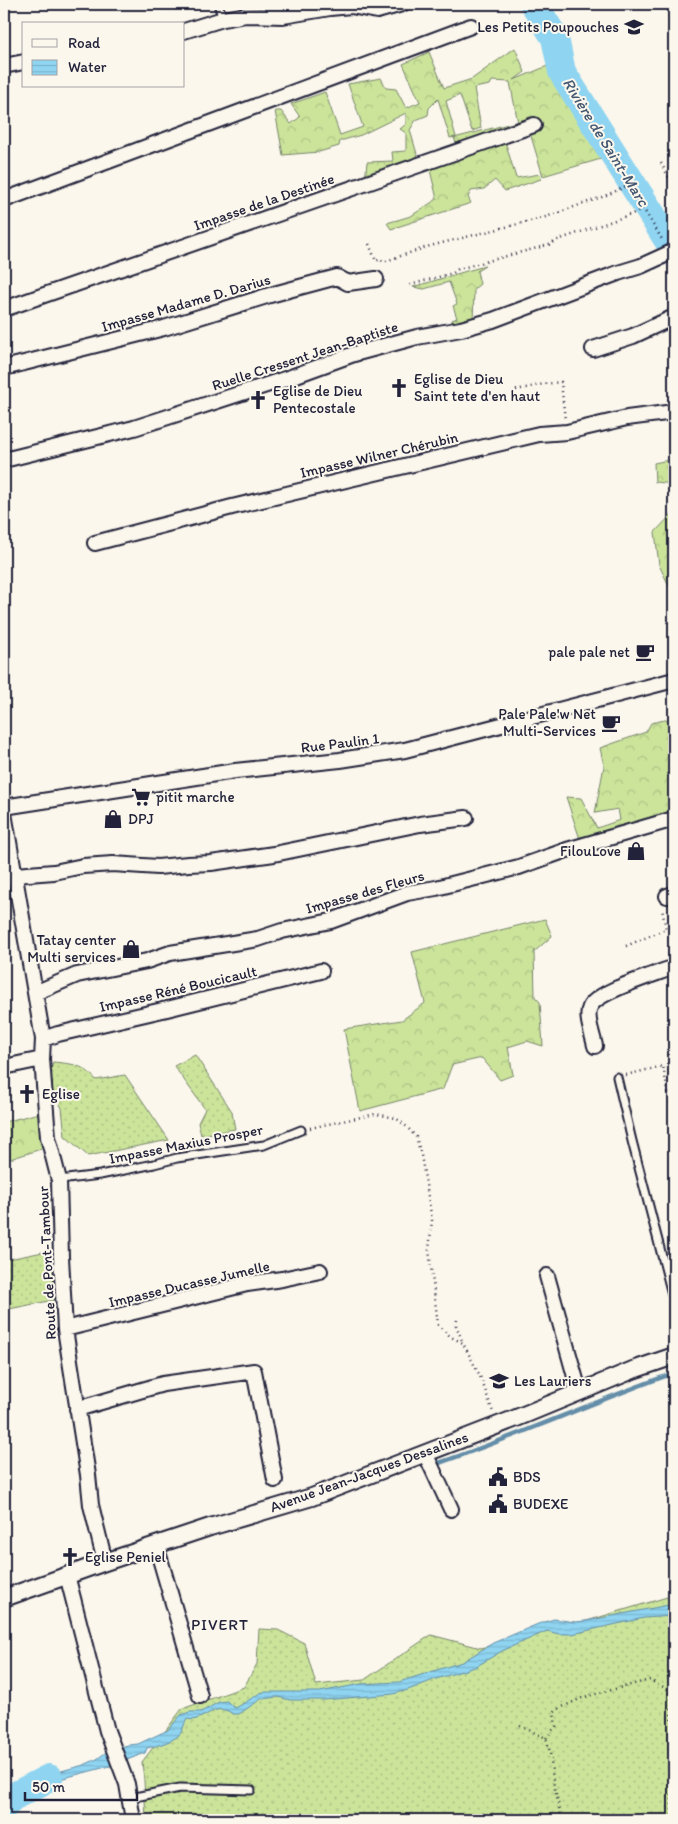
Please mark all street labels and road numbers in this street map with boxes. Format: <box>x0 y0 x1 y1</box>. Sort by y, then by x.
street label: Impasse de la Destinée <box>191 169 337 235</box>
street label: Impasse Madame D. Darius <box>99 270 273 336</box>
street label: Ruelle Cressent Jean-Baptiste <box>210 317 400 395</box>
street label: Impasse Wilner Chérubin <box>298 428 460 482</box>
street label: Rue Paulin 1 <box>300 729 380 757</box>
street label: Impasse des Fleurs <box>304 866 427 918</box>
street label: Impasse Réné Boucicault <box>97 962 259 1016</box>
street label: Impasse Maxius Prosper <box>108 1120 264 1168</box>
street label: Route de Pont-Tambour <box>34 1186 60 1340</box>
street label: Impasse Ducasse Jumelle <box>107 1257 271 1311</box>
street label: Avenue Jean-Jacques Dessalines <box>267 1428 471 1516</box>

